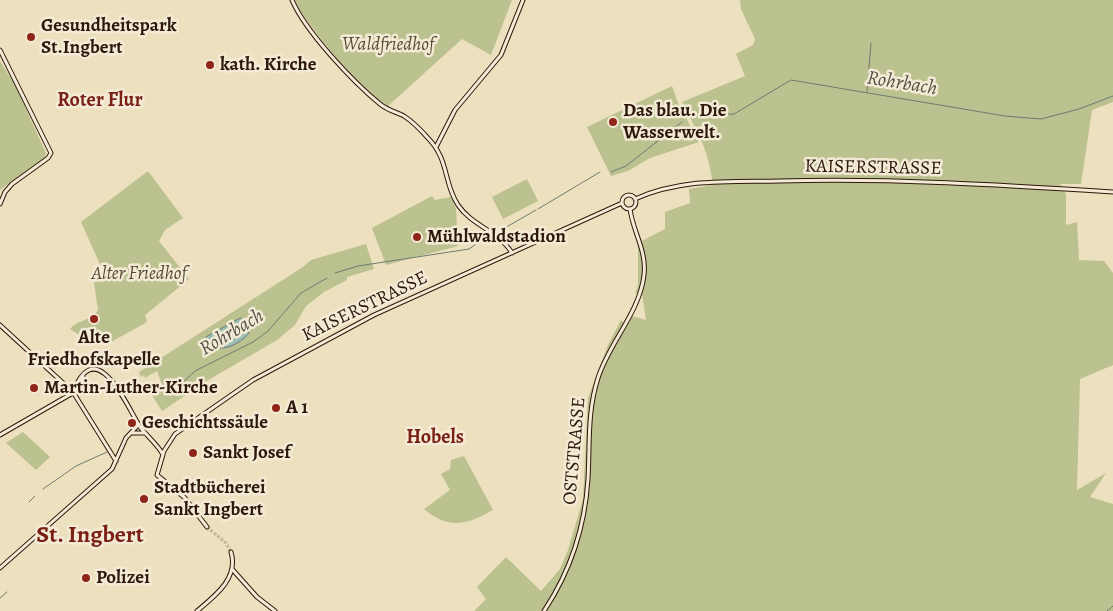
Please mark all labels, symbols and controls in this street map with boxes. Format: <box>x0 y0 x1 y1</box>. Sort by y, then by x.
place label: Gesundheitspark St.Ingbert <box>41 15 176 59</box>
marker: Gesundheitspark St.Ingbert <box>25 31 37 43</box>
park label: Waldfriedhof <box>342 34 434 56</box>
place label: kath. Kirche <box>220 54 317 76</box>
marker: kath. Kirche <box>204 59 216 71</box>
water label: Rohrbach <box>865 67 939 101</box>
district label: Roter Flur <box>57 89 143 113</box>
place label: Das blau. Die Wasserwelt. <box>623 100 727 144</box>
marker: Das blau. Die Wasserwelt. <box>607 116 619 128</box>
street label: KAISERSTRASSE <box>804 155 942 181</box>
place label: Mühlwaldstadion <box>427 226 566 248</box>
marker: Mühlwaldstadion <box>411 231 423 243</box>
park label: Alter Friedhof <box>92 263 186 285</box>
street label: KAISERSTRASSE <box>298 267 432 347</box>
water label: Rohrbach <box>195 304 269 362</box>
marker: Alte Friedhofskapelle <box>88 313 100 325</box>
place label: Alte Friedhofskapelle <box>28 327 160 371</box>
place label: Martin-Luther-Kirche <box>44 377 218 399</box>
marker: Martin-Luther-Kirche <box>28 382 40 394</box>
street label: OSTSTRASSE <box>559 396 591 506</box>
place label: A 1 <box>286 397 308 419</box>
marker: A 1 <box>270 402 282 414</box>
place label: Geschichtssäule <box>142 412 268 434</box>
marker: Geschichtssäule <box>126 417 138 429</box>
district label: Hobels <box>406 426 464 450</box>
place label: Sankt Josef <box>203 442 291 464</box>
marker: Sankt Josef <box>187 447 199 459</box>
place label: Stadtbücherei Sankt Ingbert <box>154 477 266 521</box>
marker: Stadtbücherei Sankt Ingbert <box>138 493 150 505</box>
district label: St. Ingbert <box>36 522 144 550</box>
place label: Polizei <box>96 567 150 589</box>
marker: Polizei <box>80 572 92 584</box>

